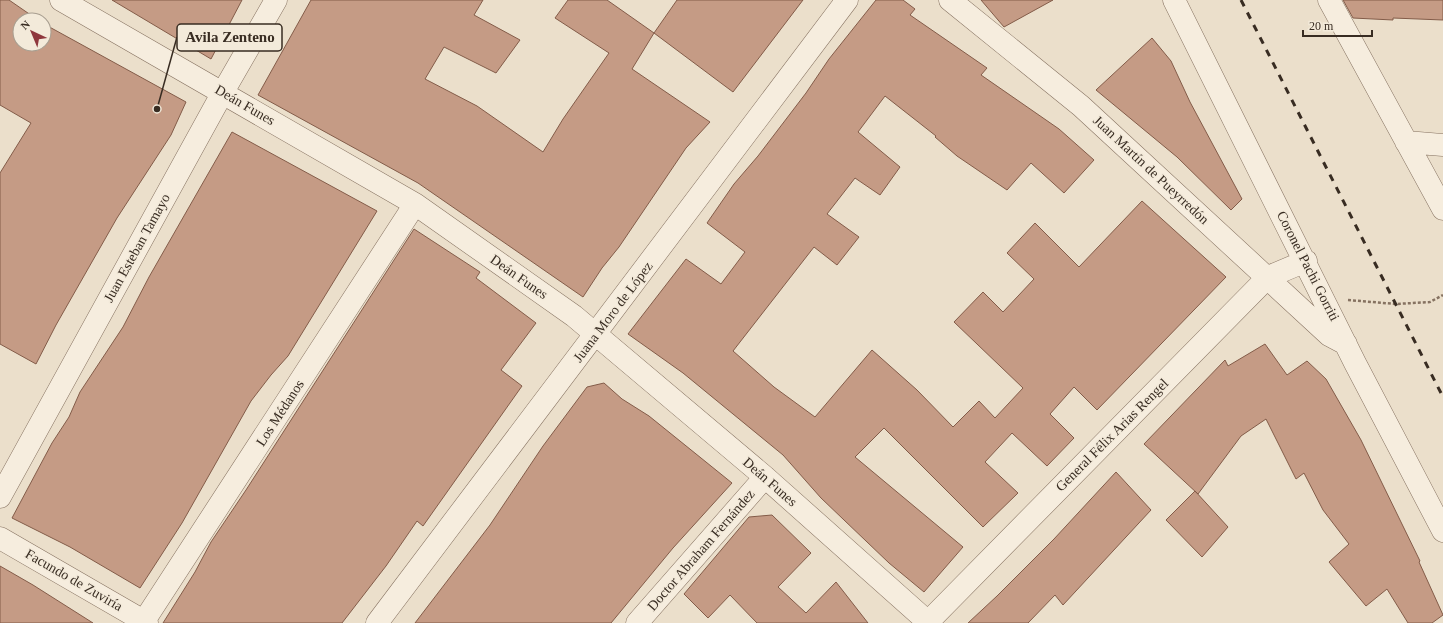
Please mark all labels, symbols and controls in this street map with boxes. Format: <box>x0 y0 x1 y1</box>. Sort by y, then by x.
north arrow <box>12 12 52 52</box>
scale bar <box>1303 12 1372 38</box>
text: N <box>18 18 32 32</box>
text: 20 m <box>1309 19 1334 33</box>
callout: Avila Zenteno <box>177 24 282 51</box>
text: Avila Zenteno <box>185 29 275 45</box>
street label: Deán Funes <box>212 82 278 128</box>
street label: Juan Martín de Pueyrredón <box>1090 113 1212 227</box>
street label: Juan Esteban Tamayo <box>101 191 173 305</box>
street label: Coronel Pachi Gorriti <box>1274 209 1342 324</box>
street label: Deán Funes <box>487 252 551 302</box>
street label: Juana Moro de López <box>570 259 656 365</box>
street label: General Félix Arias Rengel <box>1053 376 1171 494</box>
street label: Los Médanos <box>253 377 307 449</box>
street label: Deán Funes <box>740 455 800 509</box>
street label: Doctor Abraham Fernández <box>644 486 758 614</box>
street label: Facundo de Zuviría <box>23 546 126 614</box>

